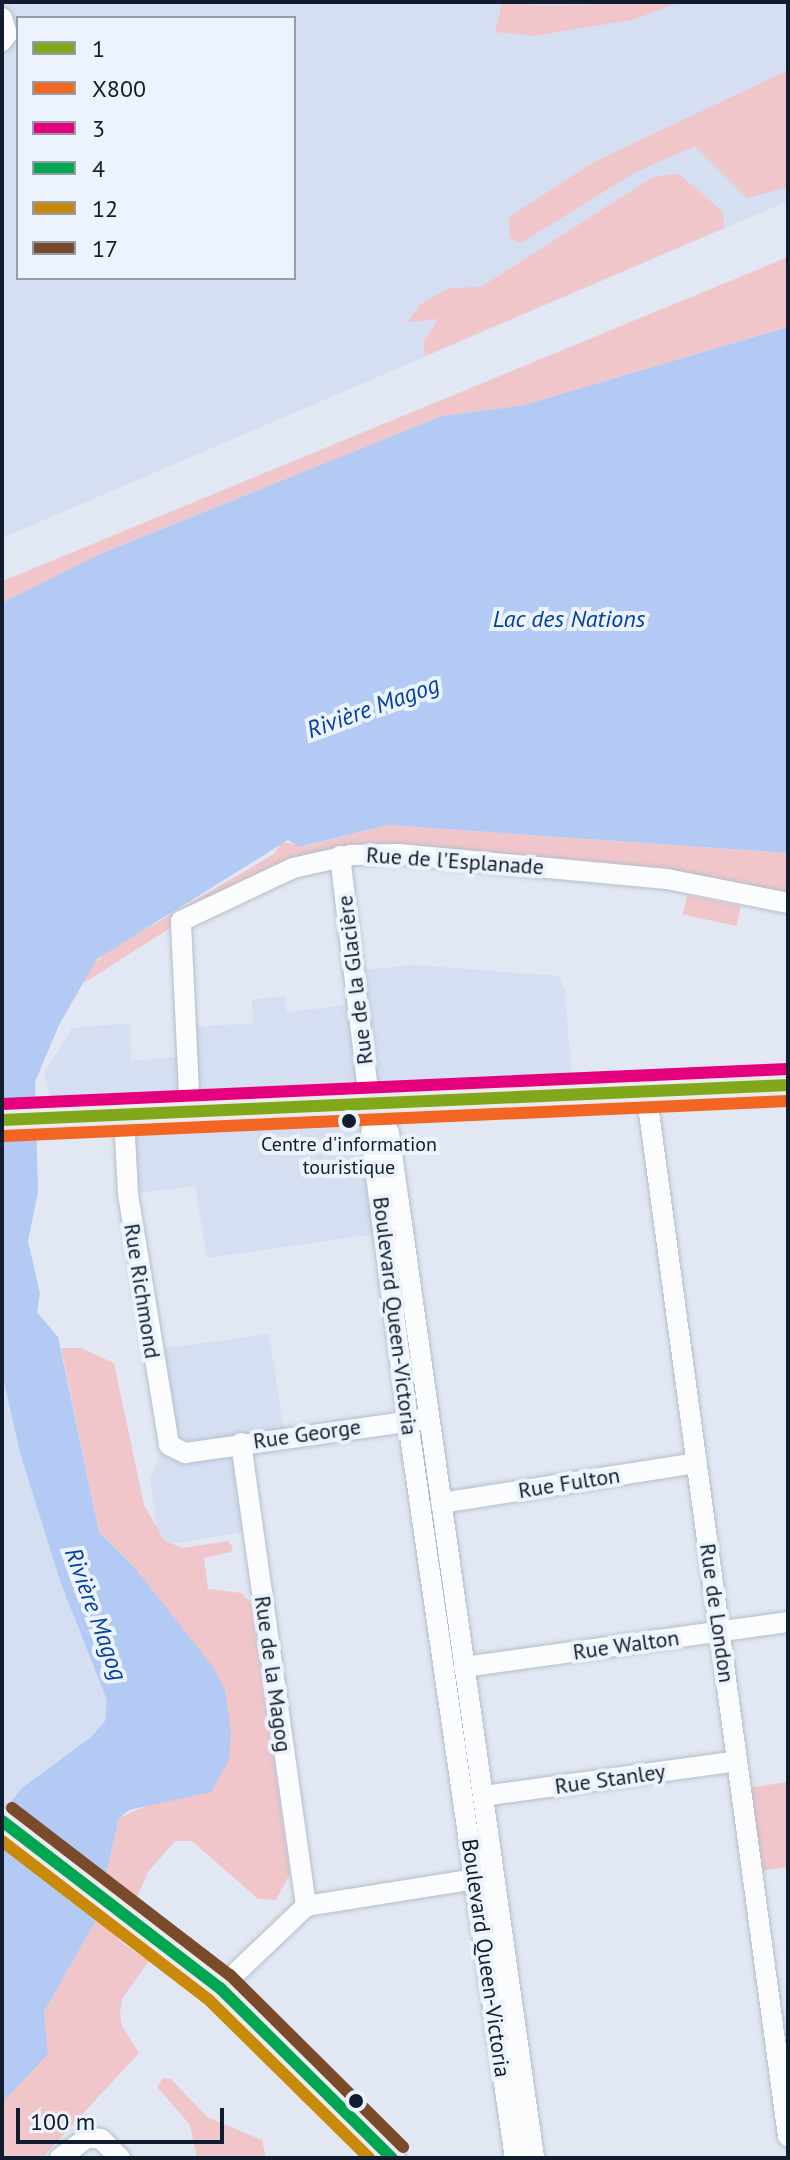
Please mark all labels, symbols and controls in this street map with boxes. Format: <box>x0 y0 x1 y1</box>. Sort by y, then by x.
legend <box>16 16 296 280</box>
text: 1 <box>92 33 105 64</box>
text: X800 <box>92 73 146 104</box>
text: 3 <box>92 113 105 144</box>
text: 4 <box>92 153 105 184</box>
text: 12 <box>92 193 118 224</box>
text: 17 <box>92 233 118 264</box>
water label: Lac des Nations <box>492 605 646 633</box>
water label: Rivière Magog <box>303 670 443 744</box>
street label: Rue de l'Esplanade <box>365 842 545 880</box>
street label: Rue de la Glacière <box>332 894 378 1066</box>
marker: Centre d'information touristique <box>341 1113 357 1129</box>
place label: Centre d'information touristique <box>261 1132 437 1179</box>
street label: Boulevard Queen-Victoria <box>367 1195 423 1437</box>
street label: Rue Richmond <box>118 1222 166 1360</box>
street label: Rue George <box>251 1413 363 1455</box>
street label: Rue Fulton <box>516 1462 622 1504</box>
street label: Rue de London <box>694 1542 740 1684</box>
water label: Rivière Magog <box>59 1544 133 1684</box>
street label: Rue de la Magog <box>249 1594 297 1754</box>
street label: Rue Walton <box>571 1624 681 1666</box>
street label: Rue Stanley <box>553 1758 667 1800</box>
street label: Boulevard Queen-Victoria <box>456 1837 516 2079</box>
scale bar <box>20 2092 228 2142</box>
unlabelled marker <box>348 2093 364 2109</box>
text: 100 m <box>30 2106 95 2137</box>

